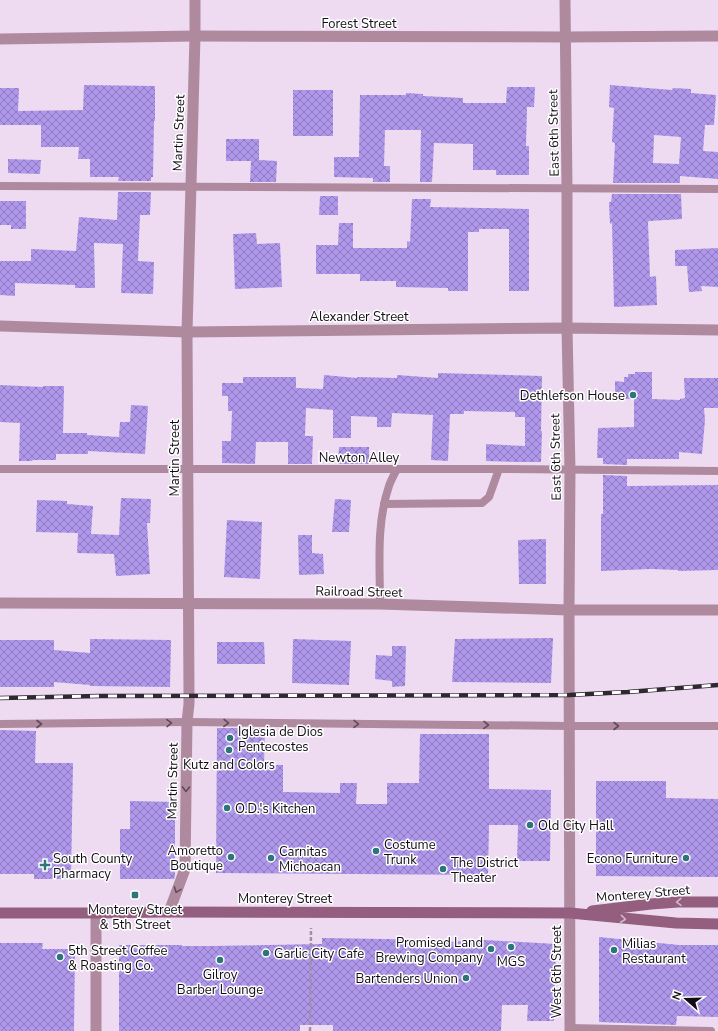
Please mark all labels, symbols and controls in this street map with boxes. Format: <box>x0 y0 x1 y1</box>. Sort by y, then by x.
street label: Forest Street <box>321 15 397 33</box>
street label: East 6th Street <box>544 89 564 177</box>
street label: Martin Street <box>169 94 189 172</box>
street label: Alexander Street <box>309 308 409 326</box>
place label: Dethlefson House <box>520 387 625 405</box>
marker: Dethlefson House <box>628 390 638 400</box>
street label: East 6th Street <box>546 413 566 501</box>
street label: Martin Street <box>166 419 184 496</box>
street label: Newton Alley <box>319 449 400 467</box>
street label: Railroad Street <box>315 582 403 602</box>
one-way arrow <box>166 719 172 727</box>
one-way arrow <box>223 719 229 727</box>
one-way arrow <box>36 720 42 728</box>
one-way arrow <box>353 720 359 728</box>
one-way arrow <box>483 721 489 729</box>
one-way arrow <box>613 722 619 730</box>
place label: Iglesia de Dios Pentecostes <box>238 723 323 756</box>
marker: Iglesia de Dios Pentecostes <box>225 733 235 743</box>
street label: Martin Street <box>163 742 183 820</box>
marker: Kutz and Colors <box>224 745 234 755</box>
place label: Kutz and Colors <box>183 756 275 774</box>
one-way arrow <box>182 786 190 792</box>
place label: O.D.'s Kitchen <box>235 800 315 818</box>
marker: O.D.'s Kitchen <box>222 803 232 813</box>
place label: Old City Hall <box>538 817 614 835</box>
marker: Old City Hall <box>525 820 535 830</box>
place label: Costume Trunk <box>384 836 436 869</box>
place label: Amoretto Boutique <box>168 842 223 875</box>
place label: Carnitas Michoacan <box>279 843 341 876</box>
marker: Costume Trunk <box>371 846 381 856</box>
place label: South County Pharmacy <box>53 850 133 883</box>
place label: Econo Furniture <box>587 850 678 868</box>
marker: Amoretto Boutique <box>226 852 236 862</box>
marker: Carnitas Michoacan <box>266 853 276 863</box>
marker: Econo Furniture <box>681 853 691 863</box>
place label: The District Theater <box>451 854 519 887</box>
marker: South County Pharmacy <box>40 860 50 870</box>
marker: The District Theater <box>438 864 448 874</box>
street label: Monterey Street <box>595 881 691 907</box>
one-way arrow <box>173 887 181 894</box>
marker: Monterey Street & 5th Street <box>130 890 140 900</box>
street label: Monterey Street <box>238 890 332 908</box>
one-way arrow <box>676 898 682 907</box>
place label: Monterey Street & 5th Street <box>88 901 182 934</box>
one-way arrow <box>620 914 626 923</box>
street label: West 6th Street <box>548 925 566 1019</box>
place label: Promised Land Brewing Company <box>375 934 483 967</box>
place label: Milias Restaurant <box>622 935 686 968</box>
place label: 5th Street Coffee & Roasting Co. <box>68 942 168 975</box>
marker: MGS <box>506 942 516 952</box>
marker: Promised Land Brewing Company <box>486 944 496 954</box>
place label: Garlic City Cafe <box>274 945 364 963</box>
marker: Milias Restaurant <box>609 945 619 955</box>
marker: Garlic City Cafe <box>261 948 271 958</box>
marker: 5th Street Coffee & Roasting Co. <box>55 952 65 962</box>
place label: MGS <box>497 953 525 971</box>
marker: Gilroy Barber Lounge <box>215 955 225 965</box>
place label: Gilroy Barber Lounge <box>177 966 263 999</box>
place label: Bartenders Union <box>355 970 458 988</box>
marker: Bartenders Union <box>461 973 471 983</box>
north arrow <box>666 979 706 1019</box>
text: N <box>669 989 686 1002</box>

